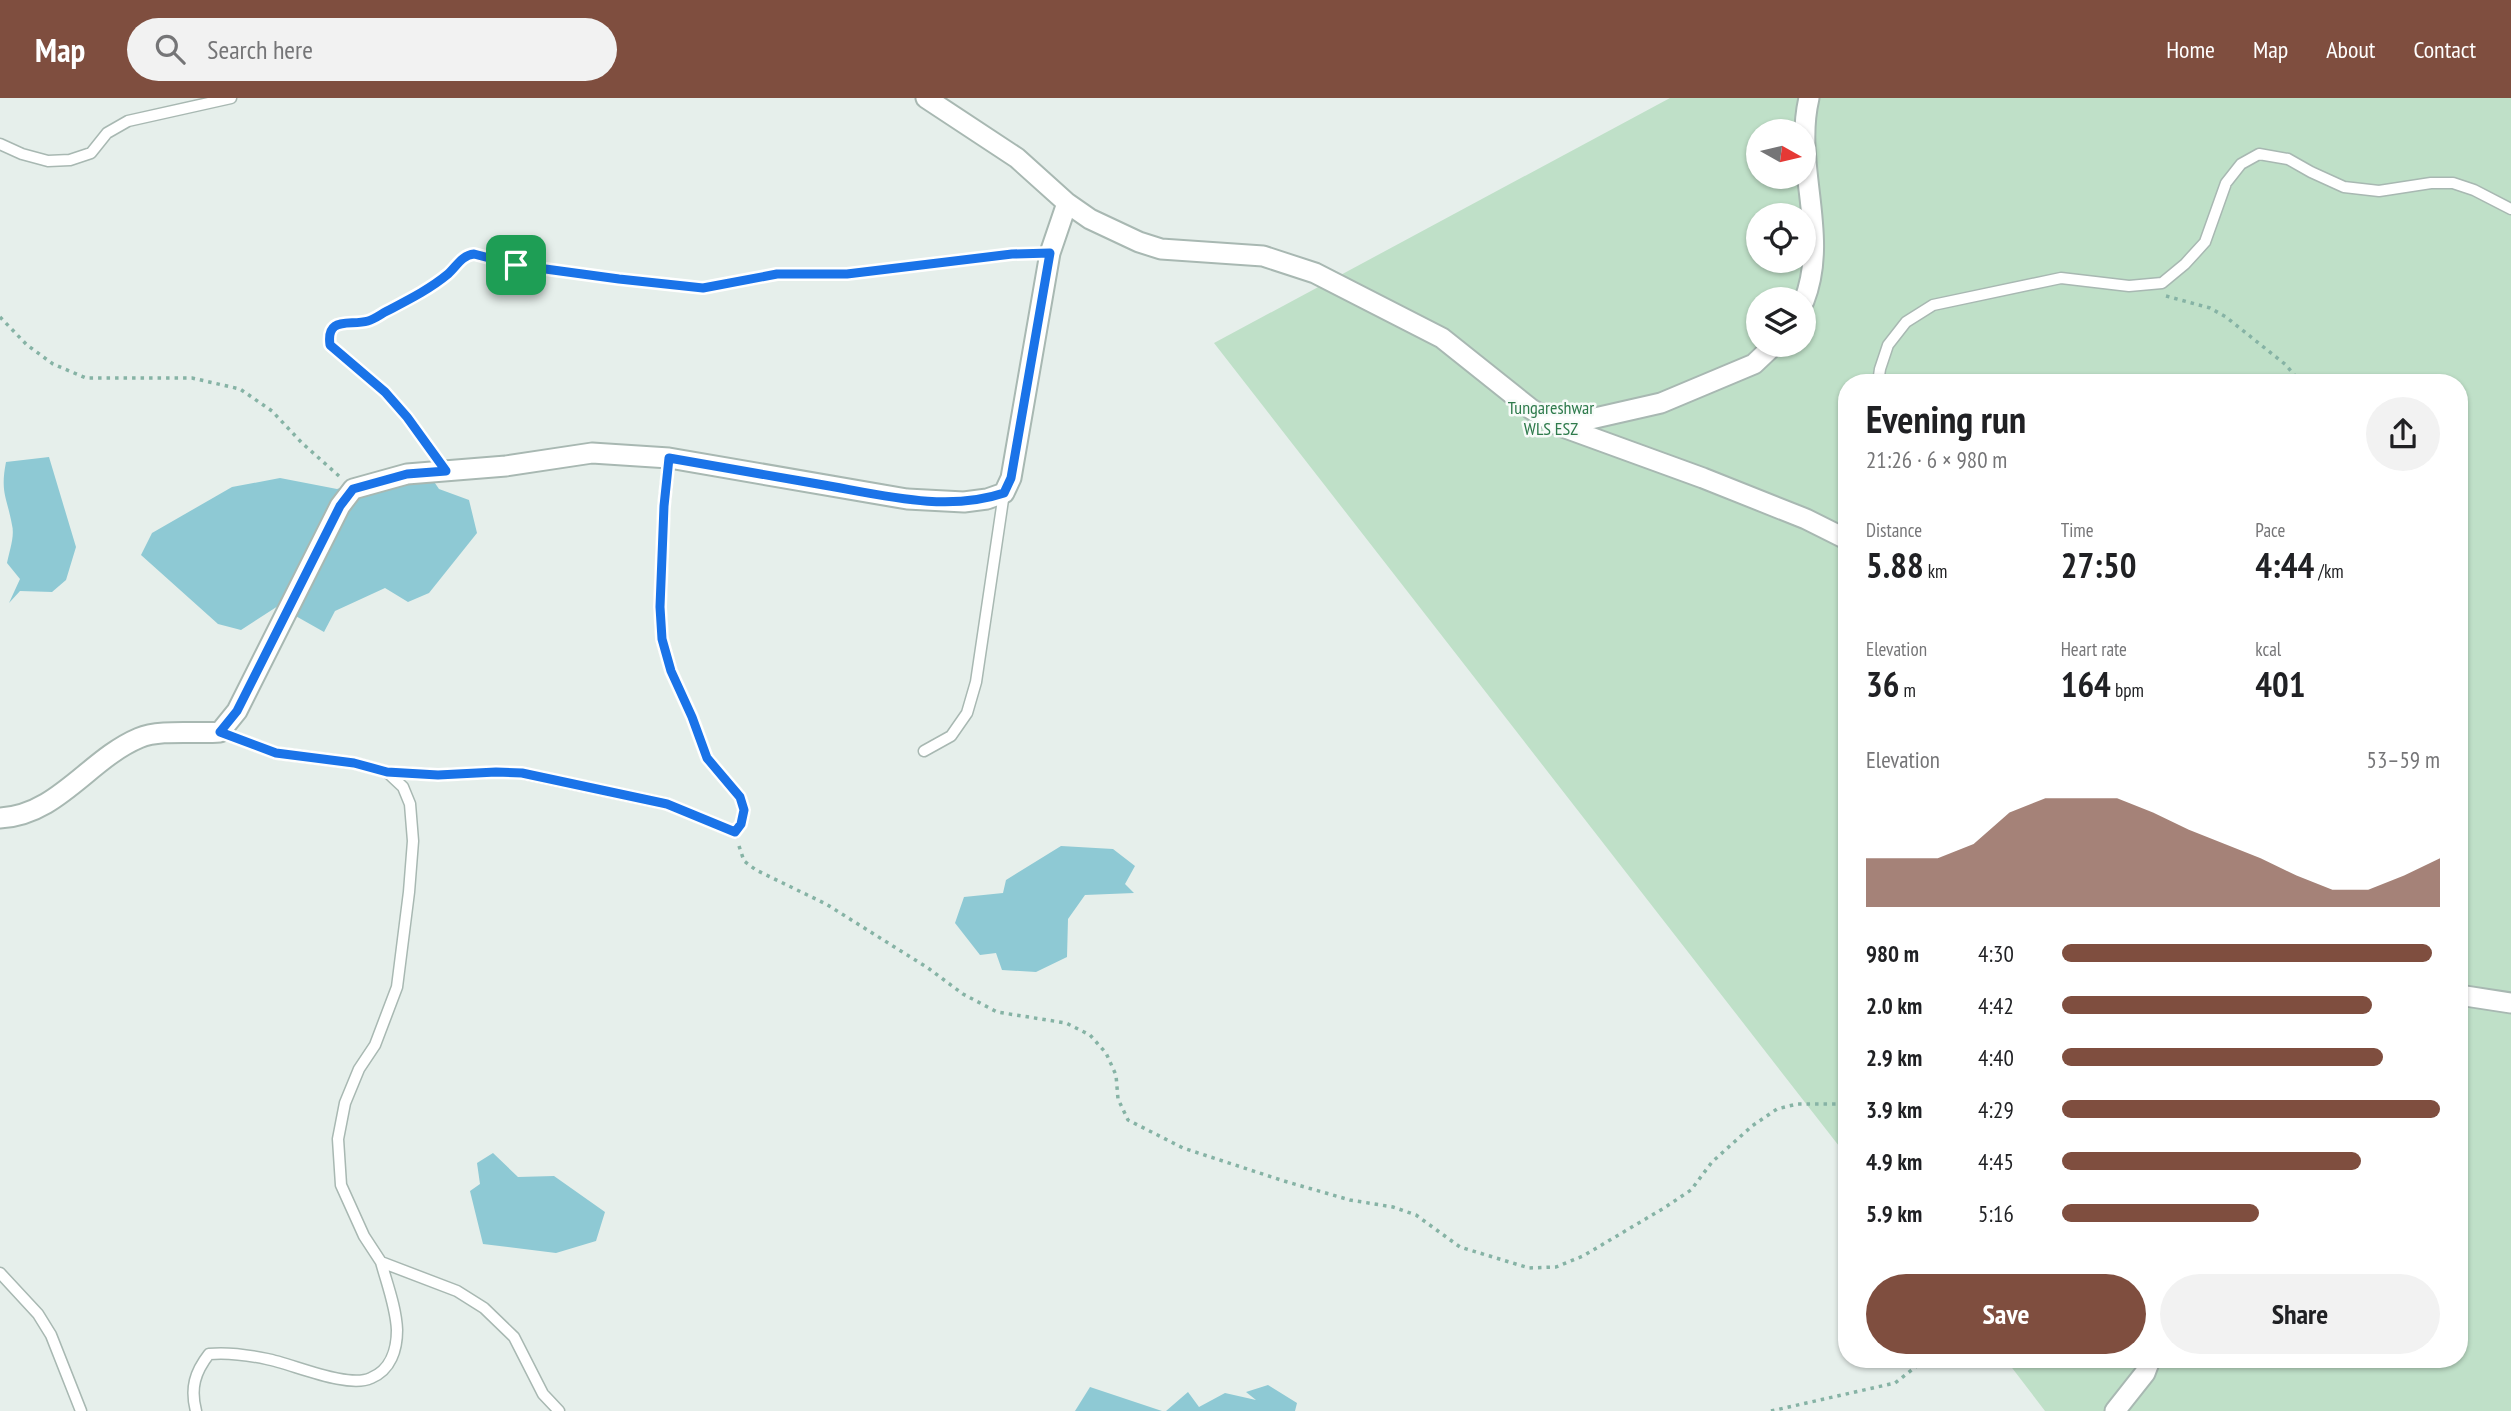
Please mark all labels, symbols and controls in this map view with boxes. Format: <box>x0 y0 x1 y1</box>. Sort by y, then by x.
search box <box>127 18 617 81</box>
text: Map <box>35 28 85 71</box>
icon: search <box>151 30 189 68</box>
text: Search here <box>207 33 313 66</box>
text: Home <box>2166 34 2215 65</box>
text: Map <box>2253 34 2288 65</box>
text: About <box>2326 34 2375 65</box>
text: Contact <box>2413 34 2476 65</box>
north arrow <box>1746 119 1816 189</box>
map controls <box>1746 119 1816 357</box>
button: locate <box>1746 203 1816 273</box>
pin <box>486 235 546 295</box>
icon: arrive <box>497 246 535 284</box>
button: layers <box>1746 287 1816 357</box>
text: Evening run <box>1866 394 2026 443</box>
park label: Tungareshwar WLS ESZ <box>1508 396 1594 440</box>
button: share <box>2366 397 2440 471</box>
text: 21:26 · 6 × 980 m <box>1866 445 2007 474</box>
text: Distance <box>1866 518 1922 542</box>
text: Time <box>2061 518 2094 542</box>
text: Pace <box>2255 518 2285 542</box>
text: 5.88 <box>1866 542 1924 588</box>
text: 27:50 <box>2061 542 2136 588</box>
text: 4:44 <box>2255 542 2314 588</box>
text: km <box>1924 559 1947 583</box>
text: /km <box>2314 559 2344 583</box>
text: Elevation <box>1866 637 1927 661</box>
text: Heart rate <box>2061 637 2127 661</box>
text: kcal <box>2255 637 2281 661</box>
text: 36 <box>1866 661 1899 707</box>
text: 164 <box>2061 661 2111 707</box>
text: 401 <box>2255 661 2306 707</box>
text: m <box>1899 678 1916 702</box>
text: bpm <box>2111 678 2144 702</box>
text: Elevation <box>1866 745 1940 774</box>
text: 53–59 m <box>2367 745 2440 774</box>
text: 980 m <box>1866 939 1919 968</box>
text: 4:30 <box>1978 939 2014 968</box>
text: 2.0 km <box>1866 991 1922 1020</box>
text: 4:42 <box>1978 991 2014 1020</box>
text: 2.9 km <box>1866 1043 1922 1072</box>
text: 4:40 <box>1978 1043 2014 1072</box>
text: 3.9 km <box>1866 1095 1922 1124</box>
text: 4:29 <box>1978 1095 2014 1124</box>
text: 4.9 km <box>1866 1147 1922 1176</box>
text: 4:45 <box>1978 1147 2014 1176</box>
text: 5.9 km <box>1866 1199 1922 1228</box>
text: 5:16 <box>1978 1199 2014 1228</box>
button: Save <box>1866 1274 2146 1354</box>
button: Share <box>2160 1274 2440 1354</box>

